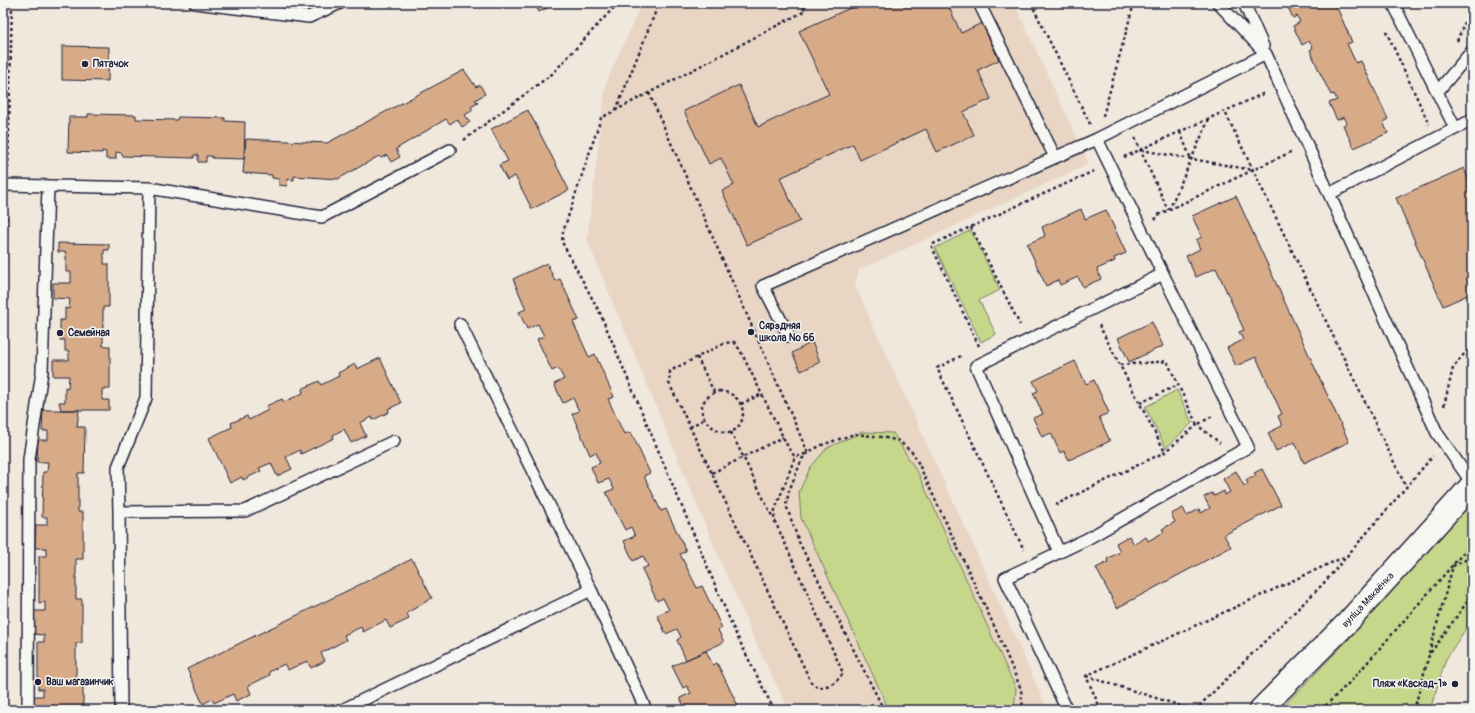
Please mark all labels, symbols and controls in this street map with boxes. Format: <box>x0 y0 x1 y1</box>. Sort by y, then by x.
place label: Пятачок <box>93 58 130 70</box>
marker: Пятачок <box>80 59 90 69</box>
place label: Сярэдняя школа № 66 <box>759 320 815 344</box>
place label: Семейная <box>68 327 110 339</box>
marker: Сярэдняя школа № 66 <box>746 327 756 337</box>
marker: Семейная <box>55 328 65 338</box>
street label: вуліца Макаёнка <box>1339 570 1397 630</box>
place label: Ваш магазинчик <box>46 676 115 688</box>
marker: Ваш магазинчик <box>33 677 43 687</box>
place label: Пляж «Каскад-1» <box>1373 678 1448 690</box>
marker: Пляж «Каскад-1» <box>1450 679 1460 689</box>

